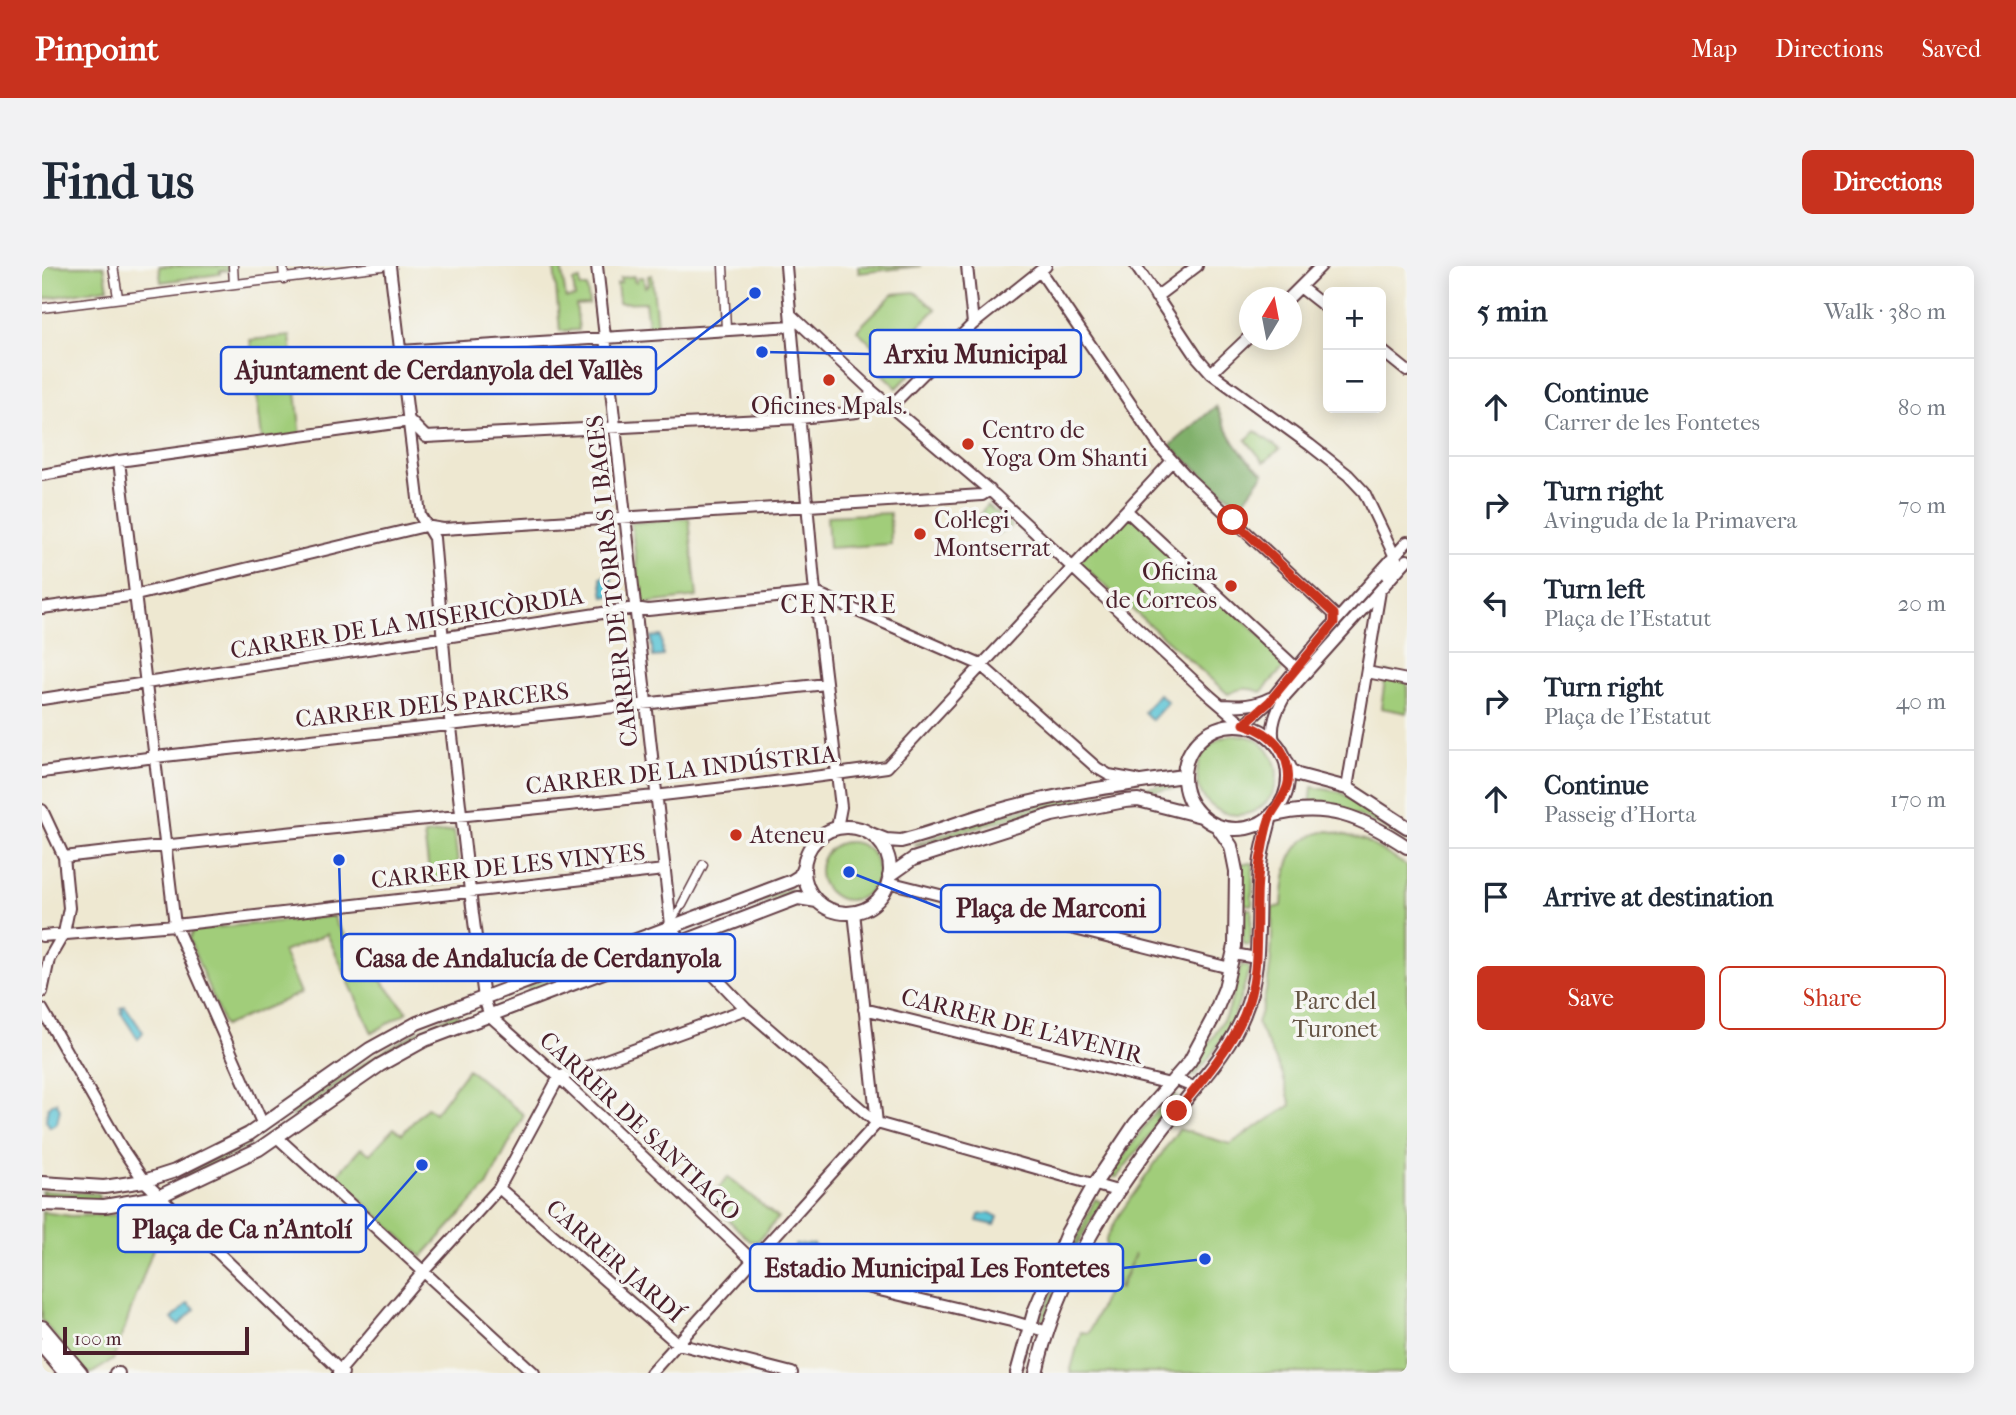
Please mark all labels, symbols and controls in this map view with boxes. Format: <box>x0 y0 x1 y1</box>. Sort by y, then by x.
text: Pinpoint <box>35 30 159 69</box>
text: Map <box>1691 35 1737 63</box>
text: Directions <box>1775 35 1883 63</box>
text: Saved <box>1921 35 1981 63</box>
button: Directions <box>1802 150 1974 214</box>
text: Find us <box>42 153 194 211</box>
north arrow <box>1239 287 1302 350</box>
map controls <box>1323 287 1386 413</box>
button: + <box>1323 287 1386 350</box>
text: 5 min <box>1477 294 1548 329</box>
text: Walk · 380 m <box>1824 298 1946 325</box>
callout: Arxiu Municipal <box>870 330 1081 377</box>
text: Arxiu Municipal <box>883 339 1068 370</box>
callout: Ajuntament de Cerdanyola del Vallès <box>221 347 656 394</box>
button: − <box>1323 350 1386 413</box>
text: Ajuntament de Cerdanyola del Vallès <box>233 355 643 386</box>
marker: Oficines Mpals. <box>821 372 837 388</box>
text: Continue <box>1544 378 1649 409</box>
icon: ahead <box>1477 388 1515 426</box>
place label: Oficines Mpals. <box>751 392 907 420</box>
text: 80 m <box>1898 394 1946 421</box>
text: Carrer de les Fontetes <box>1544 409 1760 436</box>
street label: CARRER DE TORRAS I BAGES <box>581 414 643 748</box>
place label: Centro de Yoga Om Shanti <box>981 416 1148 472</box>
marker: Centro de Yoga Om Shanti <box>960 436 976 452</box>
text: Turn right <box>1544 476 1664 507</box>
icon: right <box>1477 486 1515 524</box>
text: 70 m <box>1898 492 1946 519</box>
route start <box>1217 504 1248 535</box>
place label: Col·legi Montserrat <box>934 506 1051 562</box>
text: Avinguda de la Primavera <box>1544 507 1797 534</box>
marker: Col·legi Montserrat <box>912 526 928 542</box>
place label: Oficina de Correos <box>1106 558 1218 614</box>
text: Turn left <box>1544 574 1645 605</box>
marker: Oficina de Correos <box>1223 578 1239 594</box>
street label: CARRER DE LA MISERICÒRDIA <box>228 579 586 665</box>
icon: left <box>1477 584 1515 622</box>
district label: CENTRE <box>780 589 898 620</box>
text: 20 m <box>1897 590 1946 617</box>
text: Plaça de l'Estatut <box>1544 605 1711 632</box>
text: Turn right <box>1544 672 1664 703</box>
street label: CARRER DELS PARCERS <box>294 677 570 733</box>
icon: right <box>1477 682 1515 720</box>
text: 40 m <box>1896 688 1946 715</box>
text: Plaça de l'Estatut <box>1544 703 1711 730</box>
street label: CARRER DE LA INDÚSTRIA <box>524 739 838 800</box>
text: Continue <box>1544 770 1649 801</box>
icon: ahead <box>1477 780 1515 818</box>
text: 170 m <box>1890 786 1946 813</box>
text: Passeig d'Horta <box>1544 801 1696 828</box>
place label: Ateneu <box>749 821 825 849</box>
marker: Ateneu <box>728 827 744 843</box>
street label: CARRER DE LES VINYES <box>370 838 646 894</box>
icon: arrive <box>1477 878 1515 916</box>
text: Arrive at destination <box>1544 882 1774 913</box>
callout: Plaça de Marconi <box>941 885 1160 932</box>
text: Plaça de Marconi <box>956 893 1147 925</box>
callout: Casa de Andalucía de Cerdanyola <box>342 934 735 981</box>
text: Casa de Andalucía de Cerdanyola <box>355 943 722 974</box>
button: Save <box>1477 966 1705 1030</box>
button: Share <box>1719 966 1946 1030</box>
street label: CARRER DE L'AVENIR <box>898 982 1147 1070</box>
park label: Parc del Turonet <box>1292 987 1378 1043</box>
street label: CARRER DE SANTIAGO <box>534 1026 746 1226</box>
route end <box>1161 1095 1192 1126</box>
street label: CARRER JARDÍ <box>541 1193 691 1329</box>
callout: Plaça de Ca n'Antolí <box>118 1205 366 1252</box>
text: Plaça de Ca n'Antolí <box>132 1214 353 1246</box>
callout: Estadio Municipal Les Fontetes <box>750 1244 1123 1291</box>
text: Estadio Municipal Les Fontetes <box>764 1253 1110 1284</box>
scale bar <box>63 1324 248 1356</box>
text: 100 m <box>74 1328 122 1350</box>

